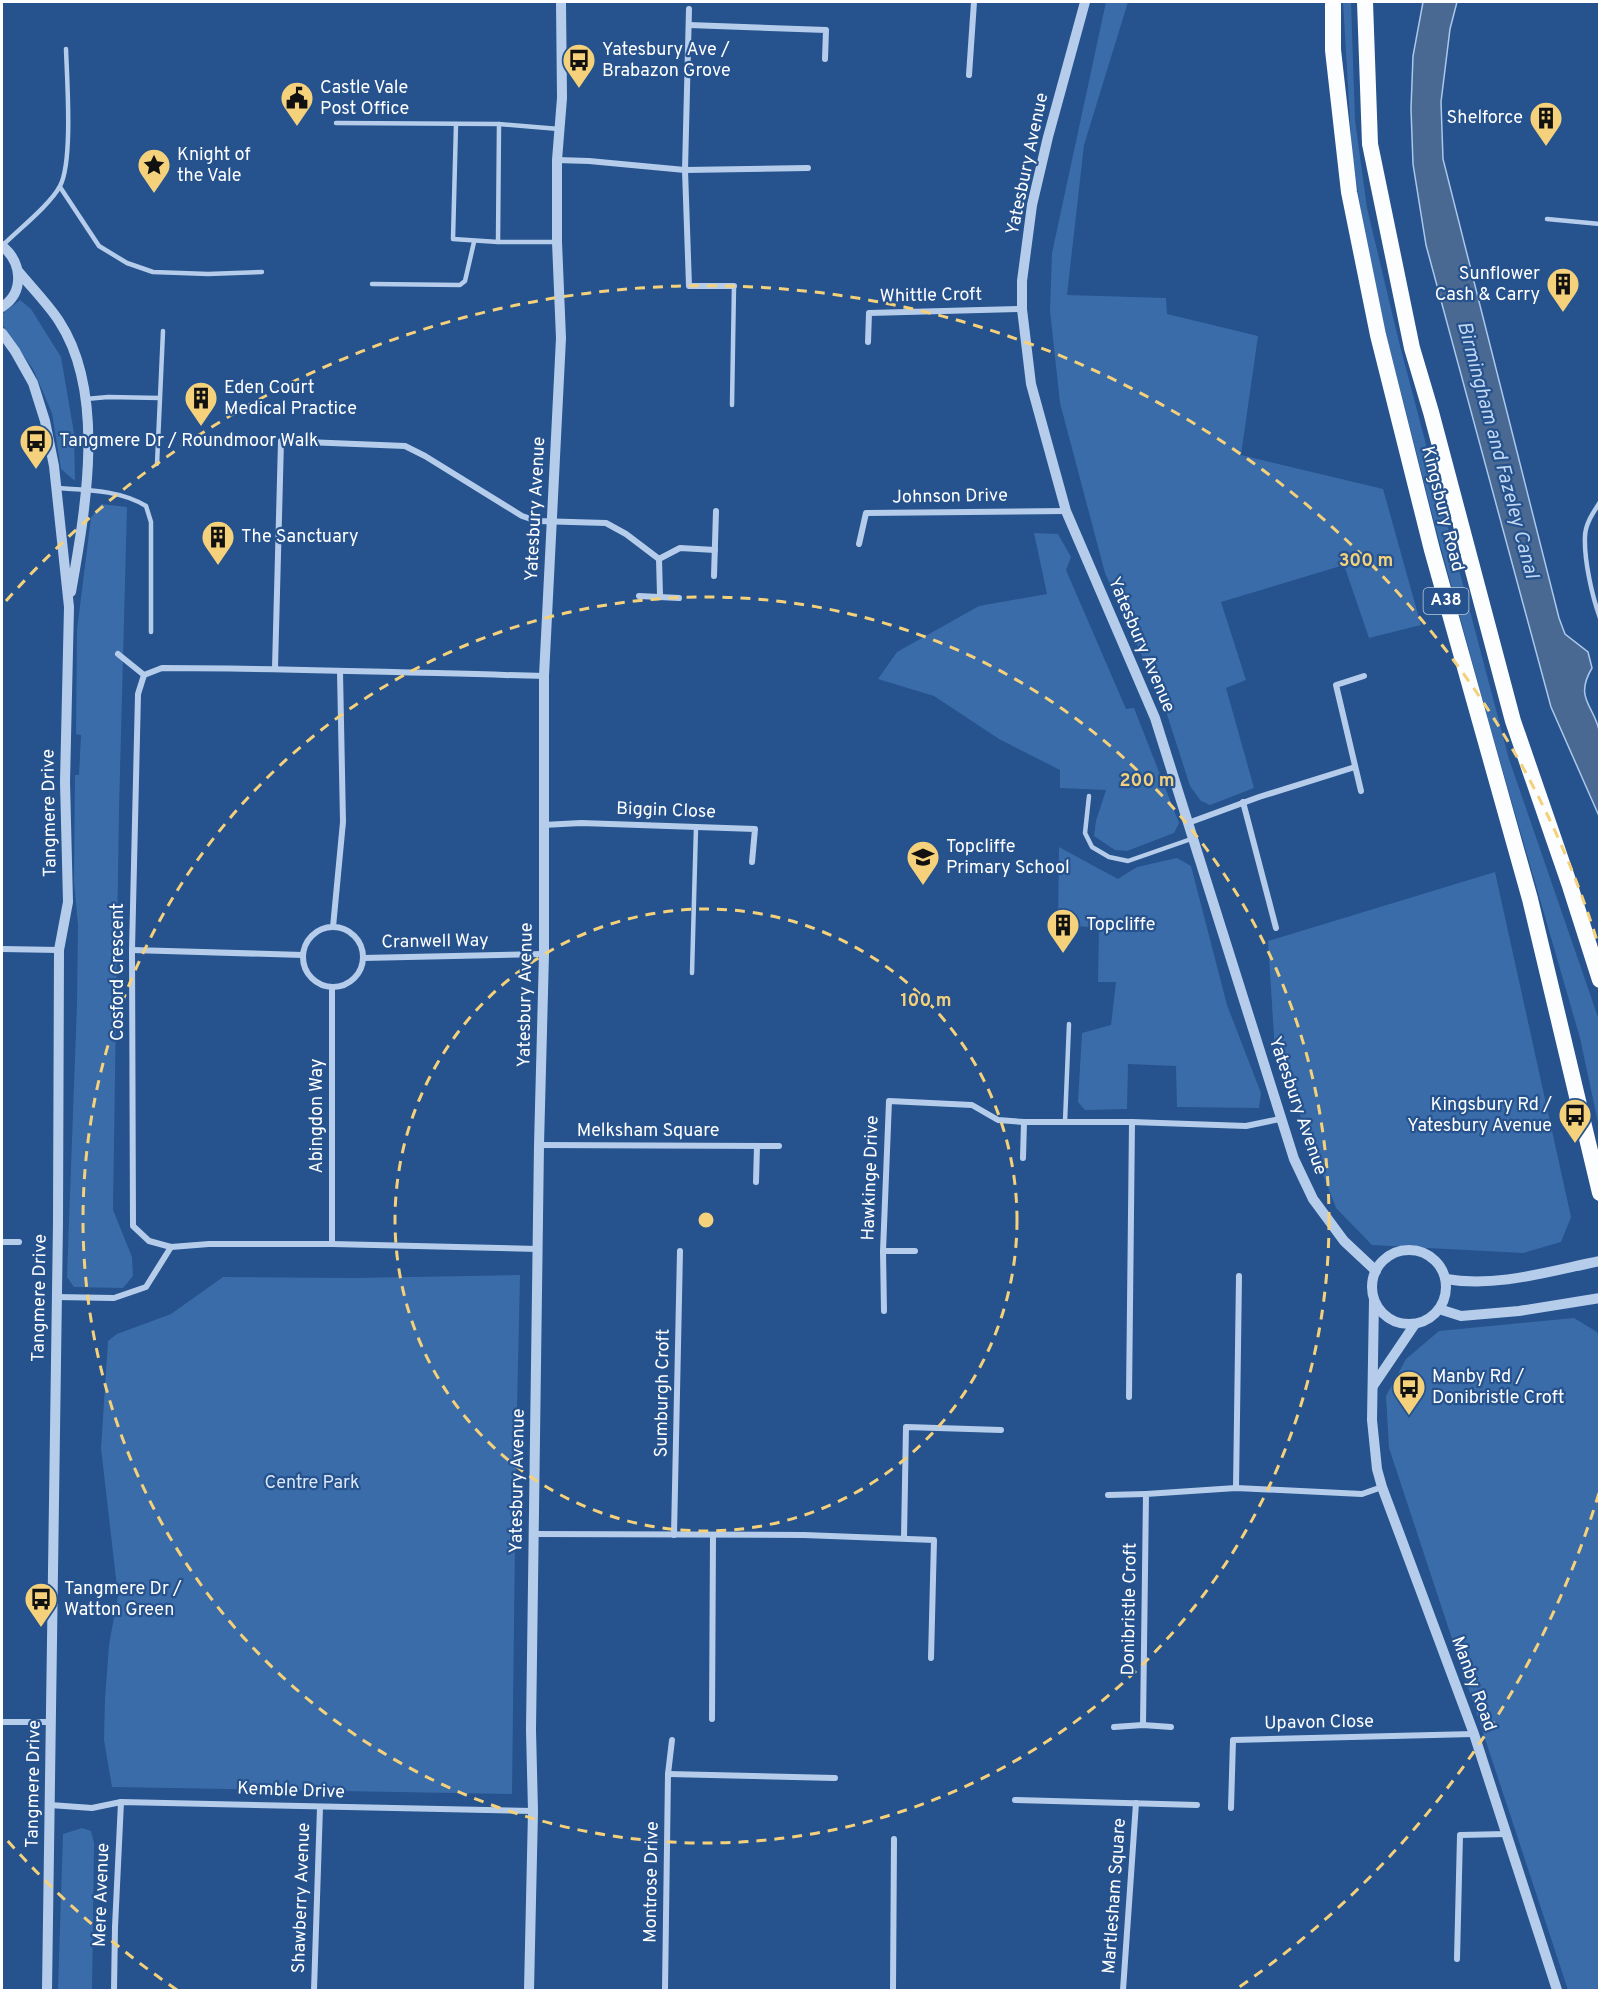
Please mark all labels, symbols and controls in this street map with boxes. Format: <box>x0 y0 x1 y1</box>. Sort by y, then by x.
place label: Yatesbury Ave / Brabazon Grove <box>602 39 731 83</box>
bus stop icon: Yatesbury Ave / Brabazon Grove <box>561 42 597 89</box>
place label: Castle Vale Post Office <box>320 77 409 121</box>
public building icon: Castle Vale Post Office <box>279 80 315 127</box>
street label: Yatesbury Avenue <box>1002 91 1054 237</box>
building icon: Shelforce <box>1528 100 1564 147</box>
place label: Shelforce <box>1447 107 1523 130</box>
place label: Knight of the Vale <box>177 144 251 188</box>
place icon: Knight of the Vale <box>136 147 172 194</box>
place label: Sunflower Cash & Carry <box>1435 263 1540 307</box>
building icon: Sunflower Cash & Carry <box>1545 266 1581 313</box>
street label: Whittle Croft <box>880 284 982 308</box>
water label: Birmingham and Fazeley Canal <box>1450 319 1544 582</box>
place label: Eden Court Medical Practice <box>224 377 357 421</box>
building icon: Eden Court Medical Practice <box>183 380 219 427</box>
bus stop icon: Tangmere Dr / Roundmoor Walk <box>18 423 54 470</box>
place label: Tangmere Dr / Roundmoor Walk <box>59 430 319 453</box>
street label: Yatesbury Avenue <box>521 436 551 582</box>
street label: Kingsbury Road <box>1415 444 1469 574</box>
street label: Johnson Drive <box>892 484 1008 510</box>
building icon: The Sanctuary <box>200 519 236 566</box>
place label: The Sanctuary <box>241 526 359 549</box>
text: 300 m <box>1339 550 1393 573</box>
street label: Yatesbury Avenue <box>1102 574 1180 716</box>
road number: A38 <box>1424 588 1468 614</box>
street label: Tangmere Drive <box>37 749 63 877</box>
text: 200 m <box>1119 770 1175 793</box>
street label: Biggin Close <box>616 798 716 824</box>
place label: Topcliffe Primary School <box>946 836 1070 880</box>
school or university icon: Topcliffe Primary School <box>905 839 941 886</box>
street label: Cosford Crescent <box>107 903 130 1041</box>
building icon: Topcliffe <box>1045 907 1081 954</box>
place label: Topcliffe <box>1086 914 1155 937</box>
street label: Yatesbury Avenue <box>513 922 539 1068</box>
street label: Cranwell Way <box>381 930 489 954</box>
text: 100 m <box>900 990 952 1013</box>
street label: Yatesbury Avenue <box>1263 1034 1331 1178</box>
street label: Abingdon Way <box>306 1058 329 1174</box>
place label: Kingsbury Rd / Yatesbury Avenue <box>1407 1094 1552 1138</box>
bus stop icon: Kingsbury Rd / Yatesbury Avenue <box>1557 1097 1593 1144</box>
street label: Hawkinge Drive <box>857 1115 885 1241</box>
street label: Melksham Square <box>577 1120 719 1143</box>
centre of rings <box>696 1210 716 1230</box>
street label: Tangmere Drive <box>27 1234 53 1362</box>
street label: Sumburgh Croft <box>650 1328 676 1458</box>
place label: Manby Rd / Donibristle Croft <box>1432 1366 1565 1410</box>
bus stop icon: Manby Rd / Donibristle Croft <box>1391 1369 1427 1416</box>
street label: Yatesbury Avenue <box>505 1408 531 1554</box>
park label: Centre Park <box>264 1472 360 1495</box>
street label: Donibristle Croft <box>1117 1542 1143 1676</box>
place label: Tangmere Dr / Watton Green <box>64 1578 182 1622</box>
bus stop icon: Tangmere Dr / Watton Green <box>23 1581 59 1628</box>
street label: Manby Road <box>1445 1633 1501 1735</box>
street label: Upavon Close <box>1264 1711 1374 1735</box>
street label: Tangmere Drive <box>21 1720 47 1848</box>
street label: Kemble Drive <box>237 1778 345 1804</box>
street label: Martlesham Square <box>1098 1817 1132 1975</box>
street label: Montrose Drive <box>639 1821 665 1943</box>
street label: Shawberry Avenue <box>288 1822 316 1974</box>
street label: Mere Avenue <box>89 1842 115 1948</box>

